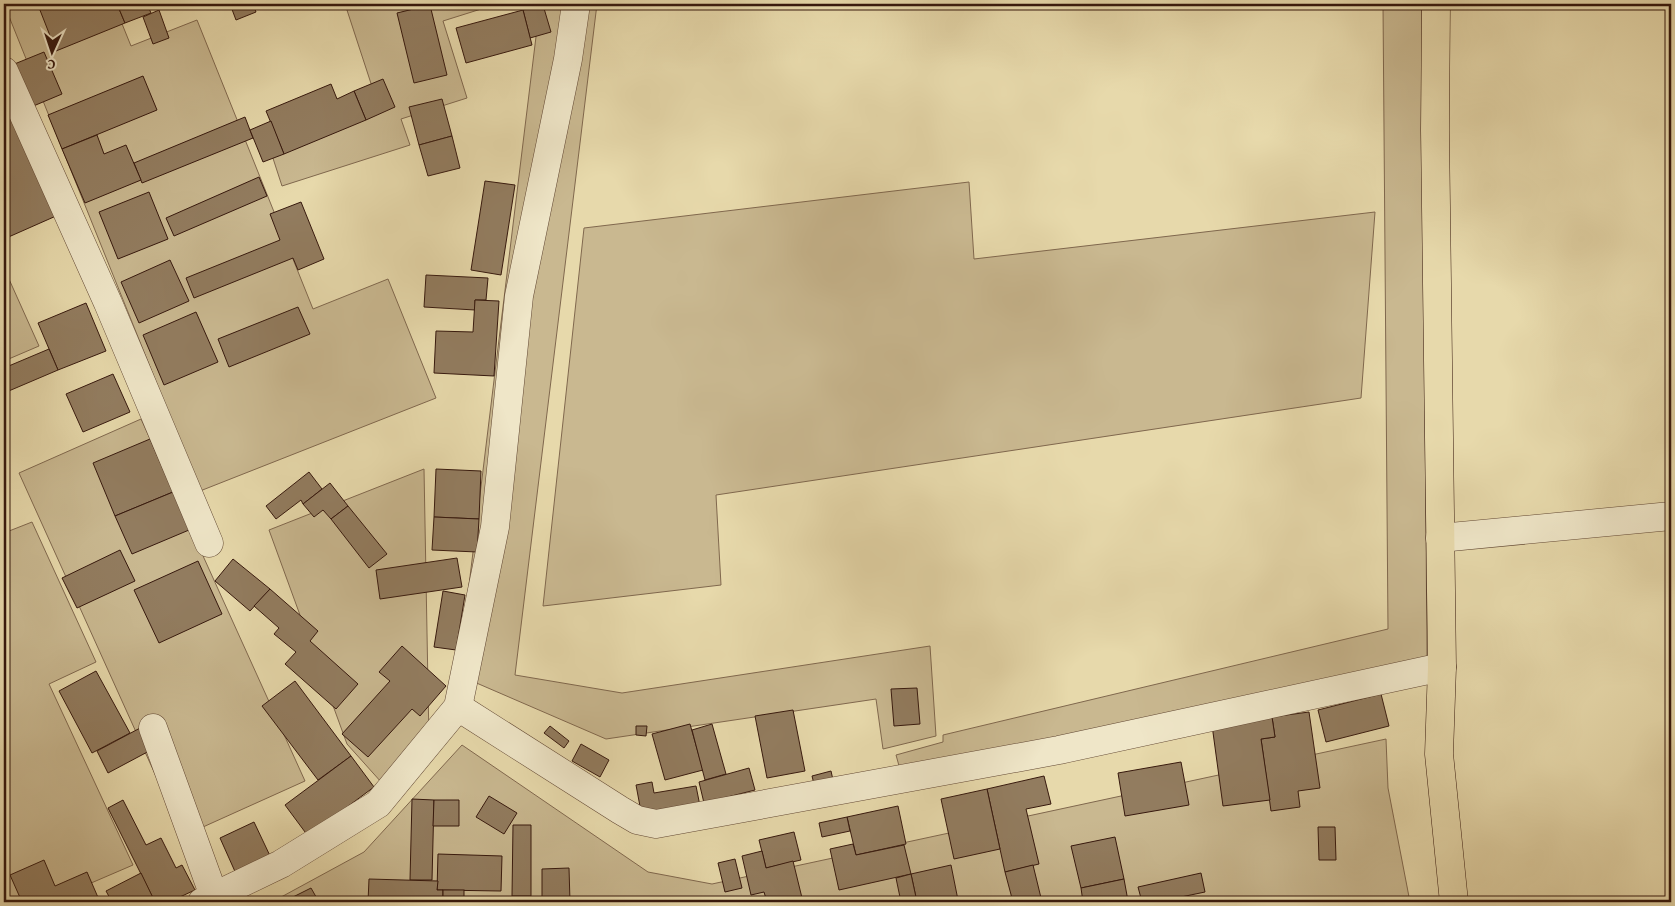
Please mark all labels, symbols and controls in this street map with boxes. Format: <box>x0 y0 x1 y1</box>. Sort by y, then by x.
north arrow <box>28 28 78 78</box>
text: С <box>47 55 56 75</box>

